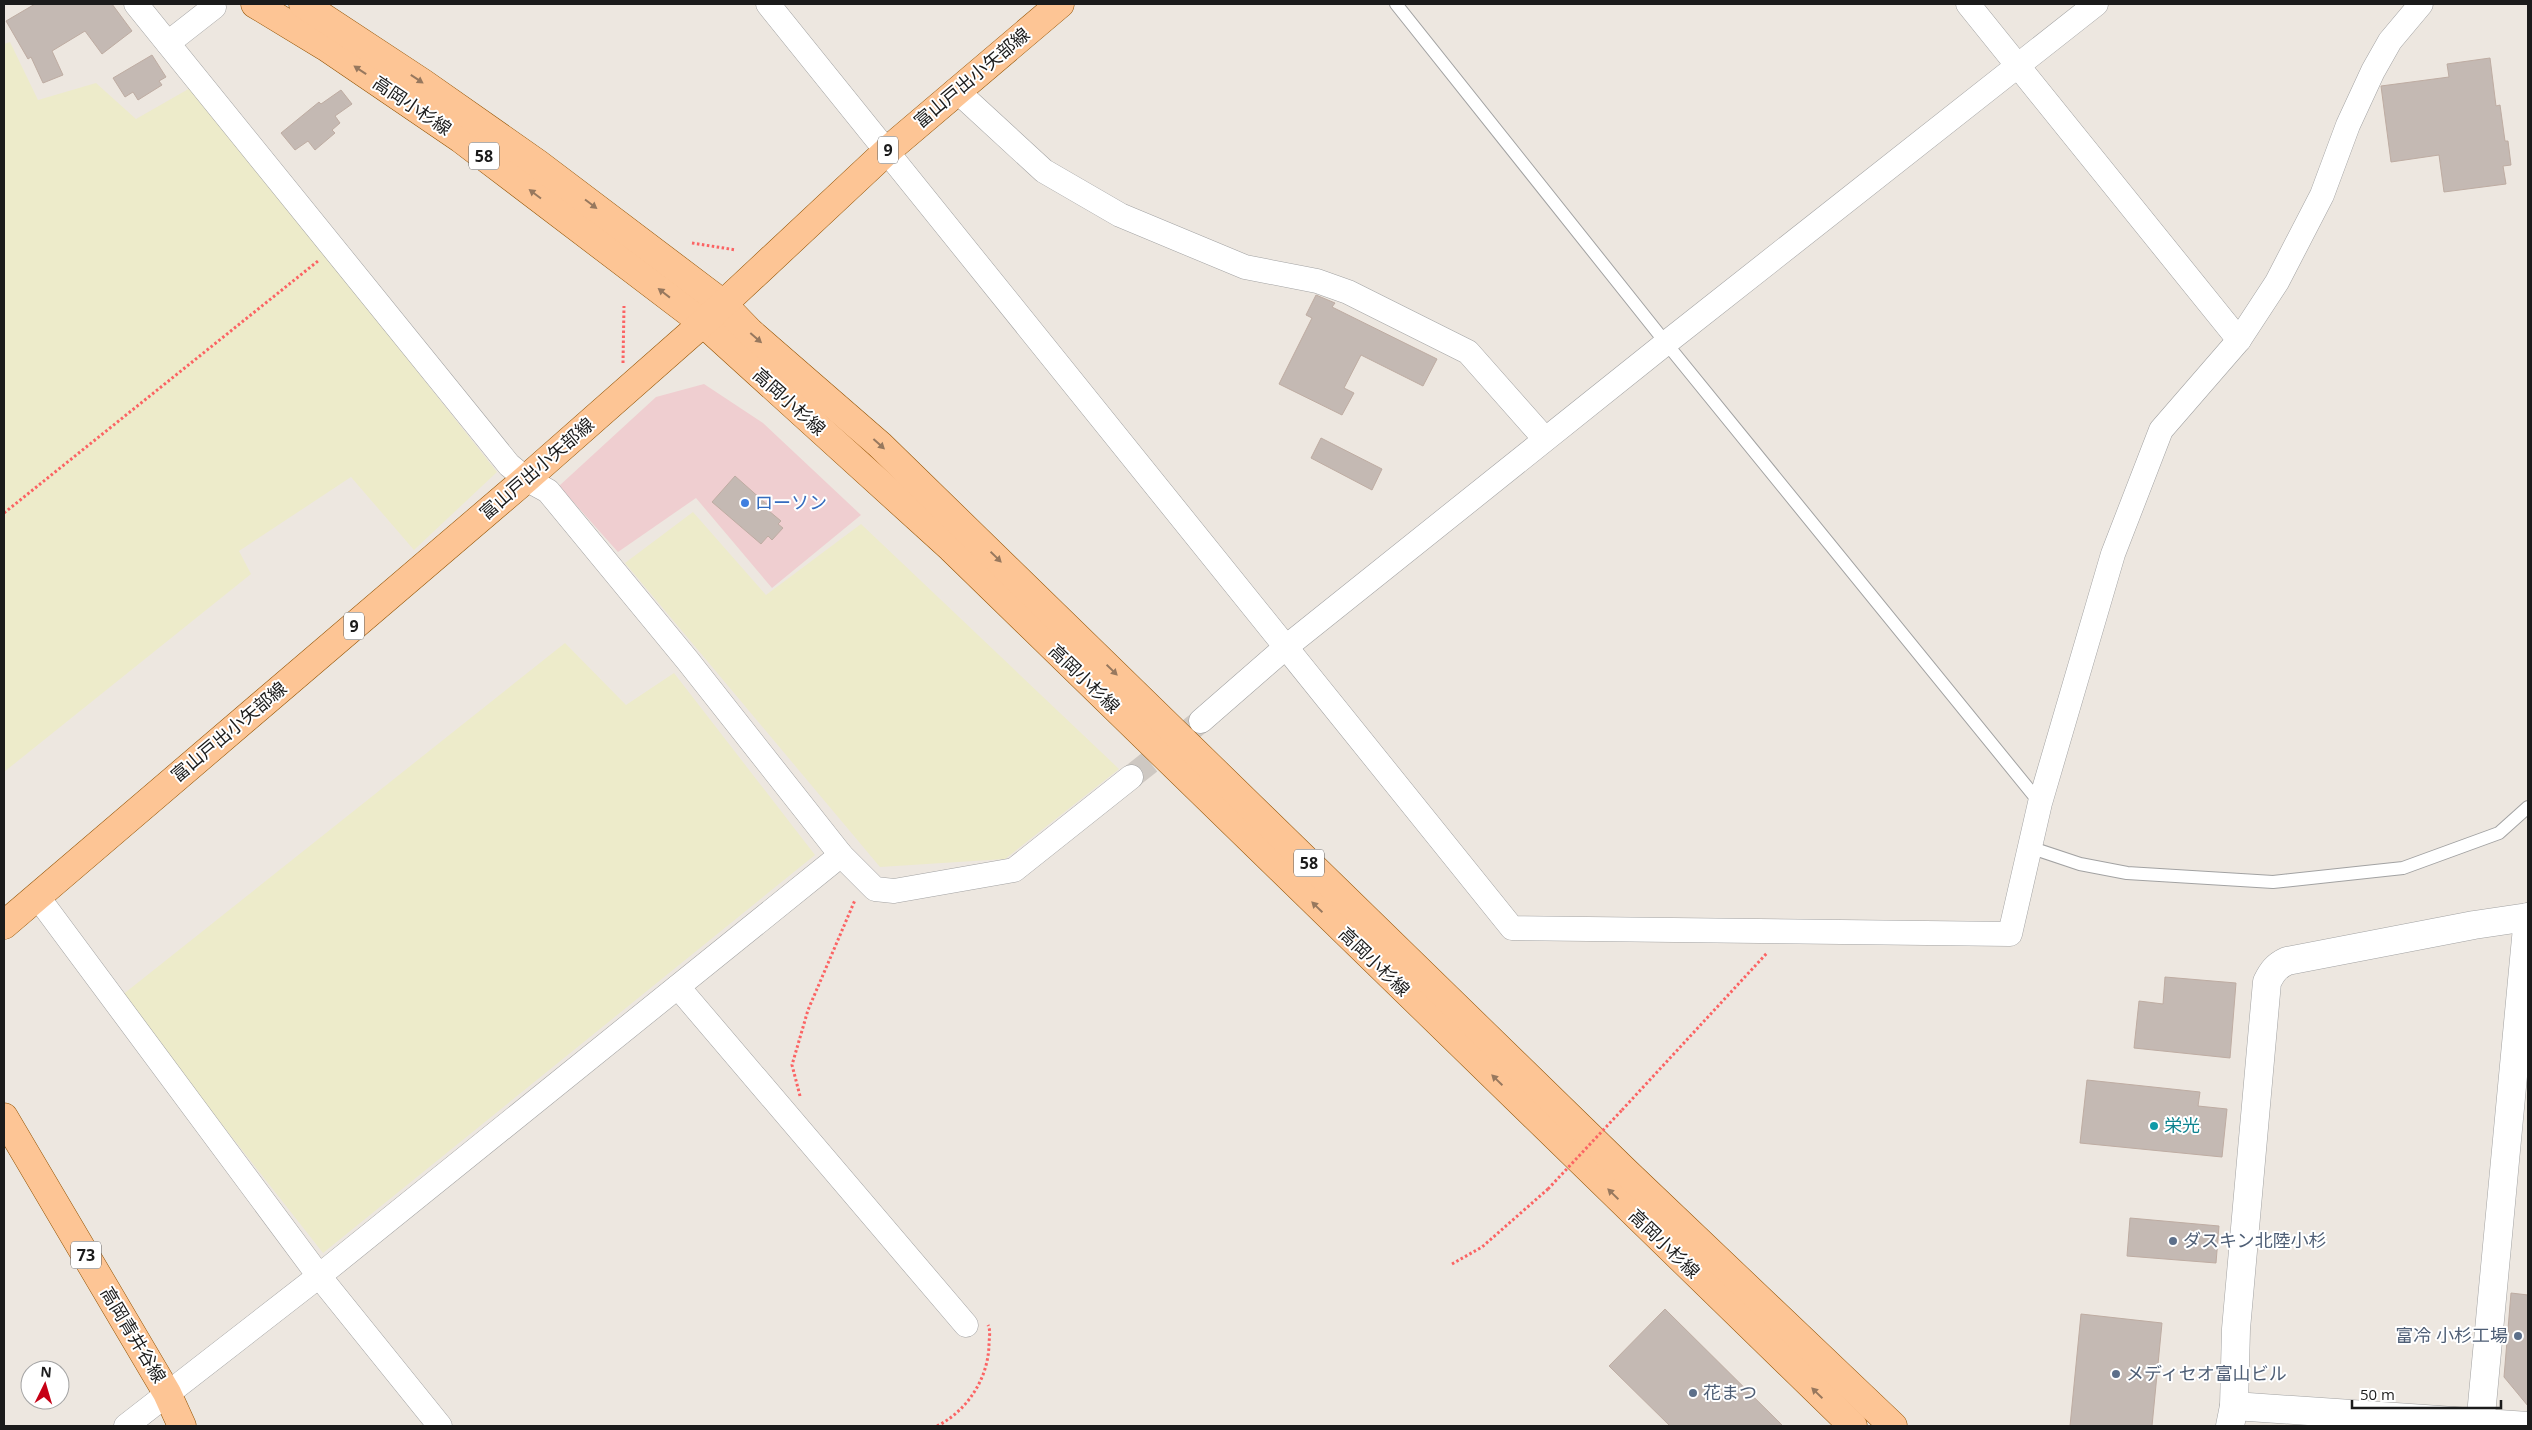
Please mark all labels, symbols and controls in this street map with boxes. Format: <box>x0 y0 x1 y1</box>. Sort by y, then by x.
street label: 富山戸出小矢部線 <box>908 22 1034 133</box>
one-way arrow <box>353 65 367 75</box>
street label: 高岡小杉線 <box>369 70 457 140</box>
one-way arrow <box>410 74 424 84</box>
road number: 9 <box>878 136 898 164</box>
road number: 58 <box>469 142 499 170</box>
one-way arrow <box>529 189 542 200</box>
one-way arrow <box>584 199 597 210</box>
one-way arrow <box>658 288 671 299</box>
one-way arrow <box>750 332 763 343</box>
street label: 高岡小杉線 <box>748 362 831 440</box>
street label: 富山戸出小矢部線 <box>474 412 599 525</box>
one-way arrow <box>872 439 885 450</box>
place label: ローソン <box>755 490 827 514</box>
marker: ローソン <box>739 497 751 509</box>
one-way arrow <box>990 551 1002 563</box>
road number: 9 <box>344 612 364 640</box>
street label: 高岡小杉線 <box>1044 638 1125 718</box>
one-way arrow <box>1106 664 1118 676</box>
street label: 富山戸出小矢部線 <box>165 676 291 787</box>
road number: 58 <box>1294 850 1324 876</box>
one-way arrow <box>1311 901 1323 913</box>
street label: 高岡小杉線 <box>1334 921 1415 1001</box>
one-way arrow <box>1491 1074 1503 1086</box>
place label: 栄光 <box>2164 1113 2200 1137</box>
marker: 栄光 <box>2148 1120 2160 1132</box>
one-way arrow <box>1607 1188 1619 1200</box>
street label: 高岡小杉線 <box>1624 1203 1705 1283</box>
place label: ダスキン北陸小杉 <box>2183 1228 2326 1252</box>
marker: ダスキン北陸小杉 <box>2167 1235 2179 1247</box>
road number: 73 <box>71 1242 101 1268</box>
street label: 高岡青井谷線 <box>96 1282 172 1387</box>
place label: 富冷 小杉工場 <box>2395 1323 2508 1347</box>
marker: 富冷 小杉工場 <box>2512 1330 2524 1342</box>
north arrow <box>20 1360 70 1410</box>
place label: メディセオ富山ビル <box>2126 1361 2287 1385</box>
text: N <box>40 1362 53 1382</box>
marker: メディセオ富山ビル <box>2110 1368 2122 1380</box>
scale bar <box>2352 1378 2501 1410</box>
place label: 花まつ <box>1703 1380 1757 1404</box>
text: 50 m <box>2360 1384 2395 1404</box>
marker: 花まつ <box>1687 1387 1699 1399</box>
one-way arrow <box>1811 1387 1823 1399</box>

